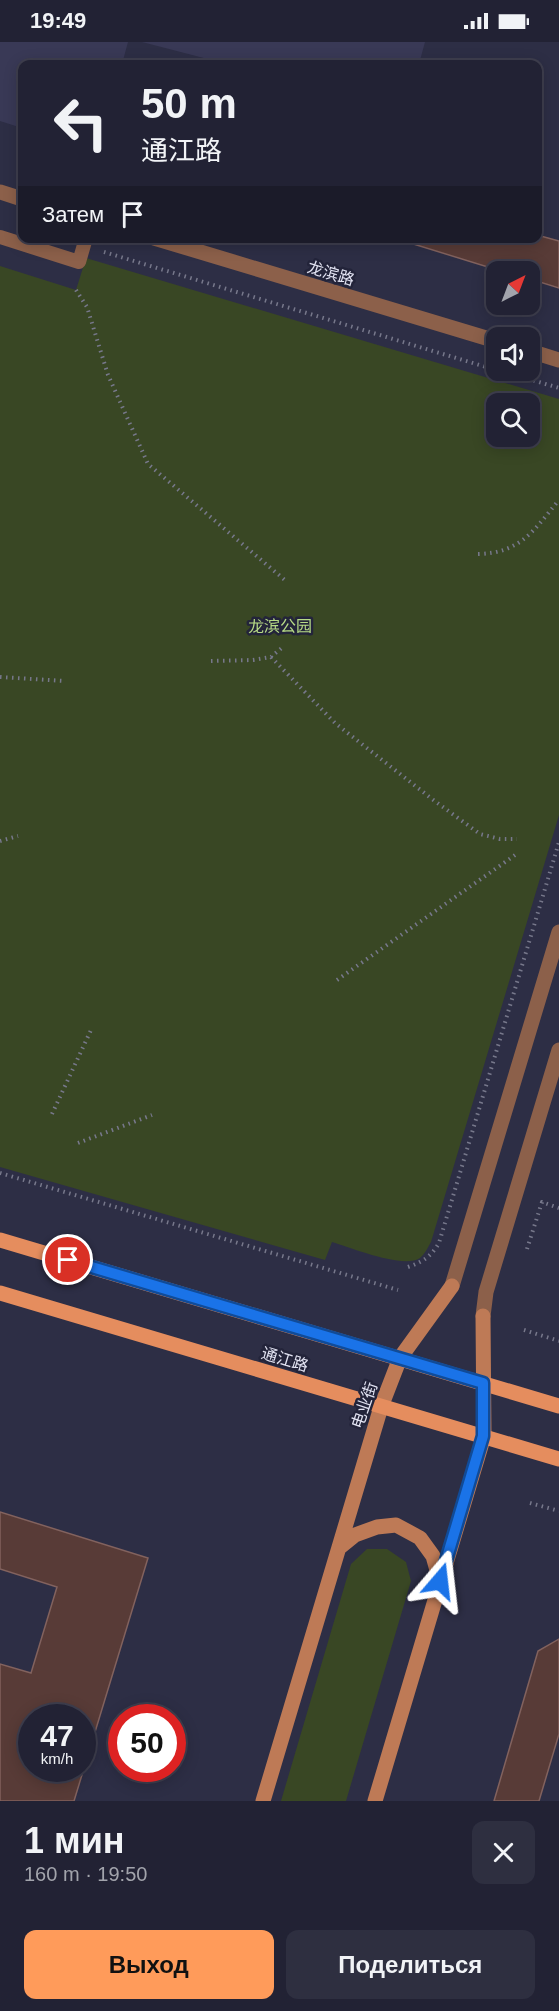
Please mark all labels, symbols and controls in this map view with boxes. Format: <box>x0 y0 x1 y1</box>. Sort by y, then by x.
text: 19:49 <box>30 8 86 33</box>
text: 50 m <box>141 80 237 127</box>
icon: left <box>42 84 120 162</box>
text: 通江路 <box>141 136 222 166</box>
icon: arrive <box>116 198 149 231</box>
text: Затем <box>42 202 104 227</box>
street label: 龙滨路 <box>305 258 356 289</box>
north arrow <box>486 261 540 315</box>
map controls <box>486 261 540 447</box>
button: sound <box>486 327 540 381</box>
button: search <box>486 393 540 447</box>
park label: 龙滨公园 <box>248 618 312 635</box>
pin <box>42 1234 93 1285</box>
icon: arrive <box>51 1243 84 1276</box>
street label: 通江路 <box>259 1344 310 1375</box>
street label: 电业街 <box>349 1380 380 1431</box>
position arrow <box>408 1549 472 1613</box>
speed limit sign: 50 <box>108 1704 186 1782</box>
text: 47 <box>40 1719 74 1752</box>
text: km/h <box>41 1750 73 1767</box>
text: 1 мин <box>24 1820 125 1861</box>
button: close <box>472 1821 535 1884</box>
text: 160 m · 19:50 <box>24 1863 147 1885</box>
button: Выход <box>24 1930 274 1999</box>
button: Поделиться <box>286 1930 535 1999</box>

